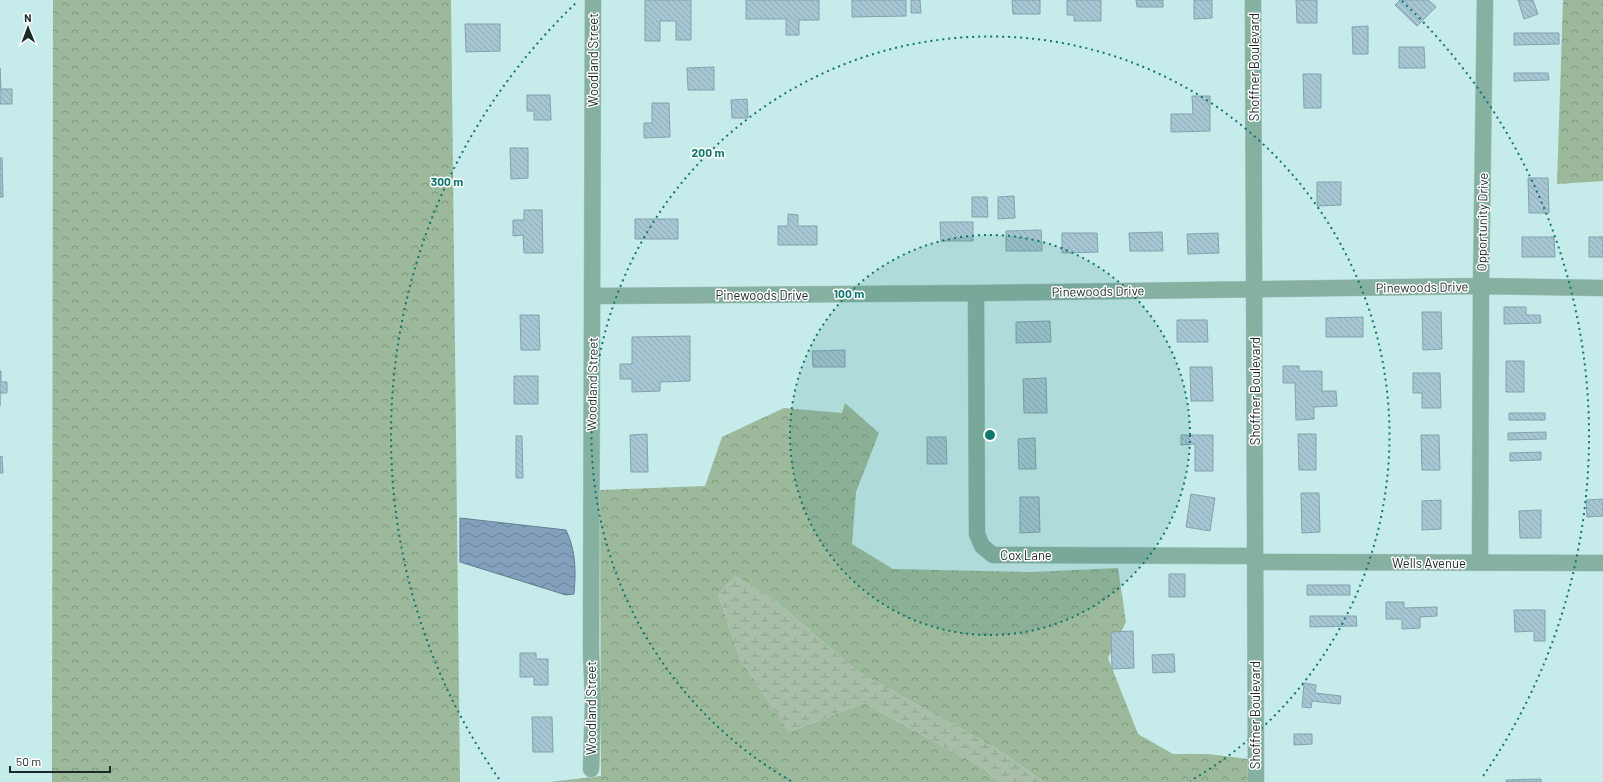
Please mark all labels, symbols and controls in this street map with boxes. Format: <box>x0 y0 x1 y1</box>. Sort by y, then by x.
north arrow <box>8 8 48 48</box>
text: N <box>24 11 32 24</box>
street label: Woodland Street <box>585 13 601 107</box>
street label: Shoffner Boulevard <box>1246 13 1262 121</box>
text: 200 m <box>692 145 724 159</box>
street label: Opportunity Drive <box>1473 172 1491 271</box>
text: 300 m <box>431 174 463 188</box>
street label: Pinewoods Drive <box>1375 278 1469 296</box>
street label: Pinewoods Drive <box>1051 282 1145 300</box>
text: 100 m <box>834 286 864 300</box>
street label: Pinewoods Drive <box>716 287 809 303</box>
street label: Woodland Street <box>583 337 601 431</box>
street label: Shoffner Boulevard <box>1247 337 1263 445</box>
centre of rings <box>983 428 997 442</box>
street label: Cox Lane <box>1000 547 1052 563</box>
street label: Wells Avenue <box>1392 555 1466 571</box>
street label: Woodland Street <box>583 661 599 755</box>
street label: Shoffner Boulevard <box>1247 661 1263 769</box>
scale bar <box>10 748 110 774</box>
text: 50 m <box>16 754 41 768</box>

